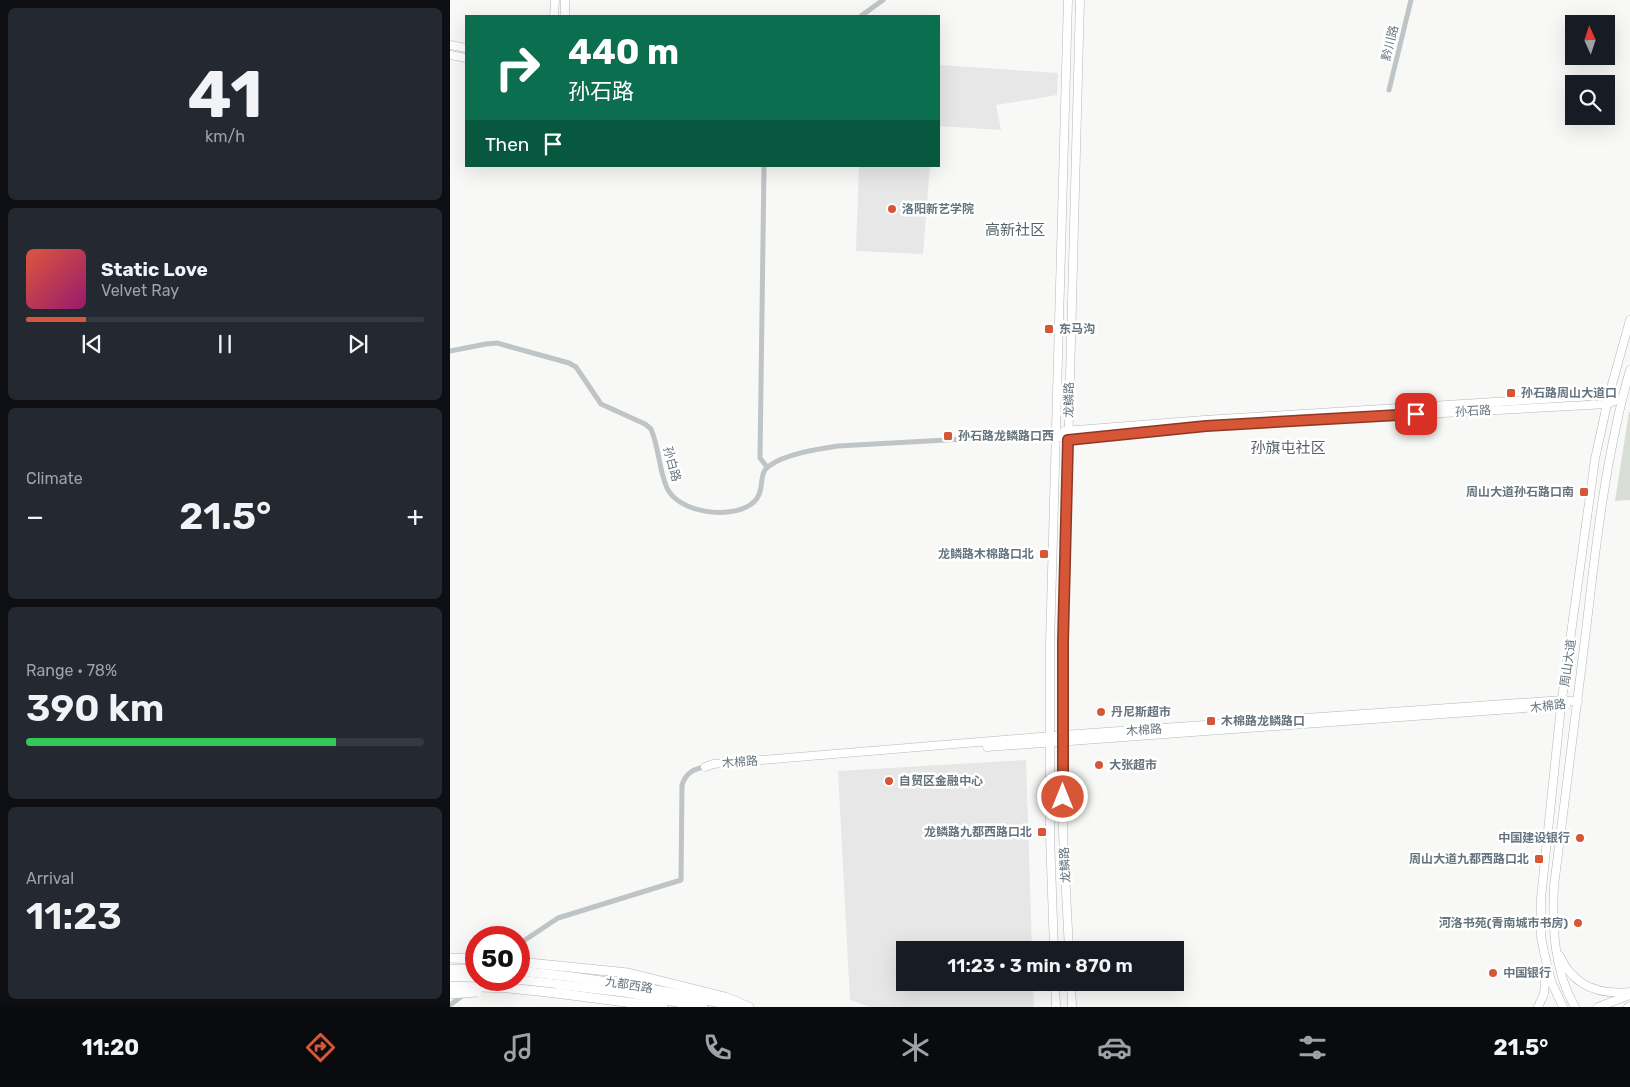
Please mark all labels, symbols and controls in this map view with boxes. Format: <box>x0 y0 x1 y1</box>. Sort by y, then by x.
north arrow <box>1565 15 1615 65</box>
map controls <box>1565 15 1615 125</box>
street label: 黔川路 <box>1379 24 1401 62</box>
text: 440 m <box>568 31 679 73</box>
icon: right <box>485 35 550 100</box>
text: 41 <box>187 56 263 133</box>
button: search <box>1565 75 1615 125</box>
text: 孙石路 <box>568 78 634 105</box>
text: km/h <box>205 127 245 146</box>
icon: arrive <box>539 130 567 158</box>
text: Then <box>485 133 529 156</box>
place label: 洛阳新艺学院 <box>902 202 974 216</box>
marker: 洛阳新艺学院 <box>886 203 898 215</box>
district label: 高新社区 <box>985 221 1045 239</box>
text: Static Love <box>101 258 208 281</box>
text: Velvet Ray <box>101 281 179 300</box>
place label: 东马沟 <box>1059 322 1095 336</box>
marker: 东马沟 <box>1043 323 1055 335</box>
icon: previous <box>78 330 106 358</box>
icon: pause <box>211 330 239 358</box>
icon: next <box>344 330 372 358</box>
street label: 龙鳞路 <box>1062 382 1076 418</box>
place label: 孙石路周山大道口 <box>1521 386 1617 400</box>
marker: 孙石路周山大道口 <box>1505 387 1517 399</box>
pin <box>1395 393 1437 435</box>
icon: arrive <box>1402 400 1430 428</box>
street label: 孙石路 <box>1455 403 1491 419</box>
place label: 孙石路龙鳞路口西 <box>958 429 1054 443</box>
marker: 孙石路龙鳞路口西 <box>942 430 954 442</box>
district label: 孙旗屯社区 <box>1250 439 1326 457</box>
street label: 孙白路 <box>661 445 683 483</box>
text: Climate <box>26 469 83 488</box>
place label: 周山大道孙石路口南 <box>1466 485 1574 499</box>
marker: 周山大道孙石路口南 <box>1578 486 1590 498</box>
text: 21.5° <box>179 493 271 539</box>
text: − <box>26 500 44 533</box>
text: + <box>407 500 424 533</box>
place label: 龙鳞路木棉路口北 <box>938 547 1034 561</box>
marker: 龙鳞路木棉路口北 <box>1038 548 1050 560</box>
street label: 周山大道 <box>1558 638 1578 688</box>
text: Range · 78% <box>26 661 117 680</box>
text: 390 km <box>26 685 164 731</box>
street label: 木棉路 <box>1529 697 1567 715</box>
place label: 丹尼斯超市 <box>1111 705 1171 719</box>
marker: 丹尼斯超市 <box>1095 706 1107 718</box>
place label: 木棉路龙鳞路口 <box>1221 714 1305 728</box>
marker: 木棉路龙鳞路口 <box>1205 715 1217 727</box>
street label: 木棉路 <box>1126 722 1162 738</box>
street label: 木棉路 <box>722 754 758 770</box>
place label: 大张超市 <box>1109 758 1157 772</box>
marker: 大张超市 <box>1093 759 1105 771</box>
position arrow <box>1036 770 1088 822</box>
place label: 自贸区金融中心 <box>899 774 983 788</box>
marker: 自贸区金融中心 <box>883 775 895 787</box>
place label: 龙鳞路九都西路口北 <box>924 825 1032 839</box>
marker: 龙鳞路九都西路口北 <box>1036 826 1048 838</box>
place label: 中国建设银行 <box>1498 831 1570 845</box>
marker: 中国建设银行 <box>1574 832 1586 844</box>
street label: 龙鳞路 <box>1057 847 1073 883</box>
place label: 周山大道九都西路口北 <box>1409 852 1529 866</box>
marker: 周山大道九都西路口北 <box>1533 853 1545 865</box>
text: Arrival <box>26 869 74 888</box>
text: 11:23 <box>26 893 122 939</box>
place label: 河洛书苑(青南城市书房) <box>1439 916 1568 930</box>
marker: 河洛书苑(青南城市书房) <box>1572 917 1584 929</box>
speed limit sign: 50 <box>465 926 530 991</box>
text: 11:23 · 3 min · 870 m <box>947 954 1133 977</box>
place label: 中国银行 <box>1503 966 1551 980</box>
marker: 中国银行 <box>1487 967 1499 979</box>
street label: 九都西路 <box>604 974 654 996</box>
icon: directions <box>303 1030 338 1065</box>
icon: music <box>501 1030 536 1065</box>
icon: phone <box>700 1030 735 1065</box>
icon: climate <box>898 1030 933 1065</box>
icon: car <box>1097 1030 1132 1065</box>
icon: filters <box>1295 1030 1330 1065</box>
text: 11:20 <box>82 1034 139 1061</box>
text: 21.5° <box>1493 1034 1548 1061</box>

